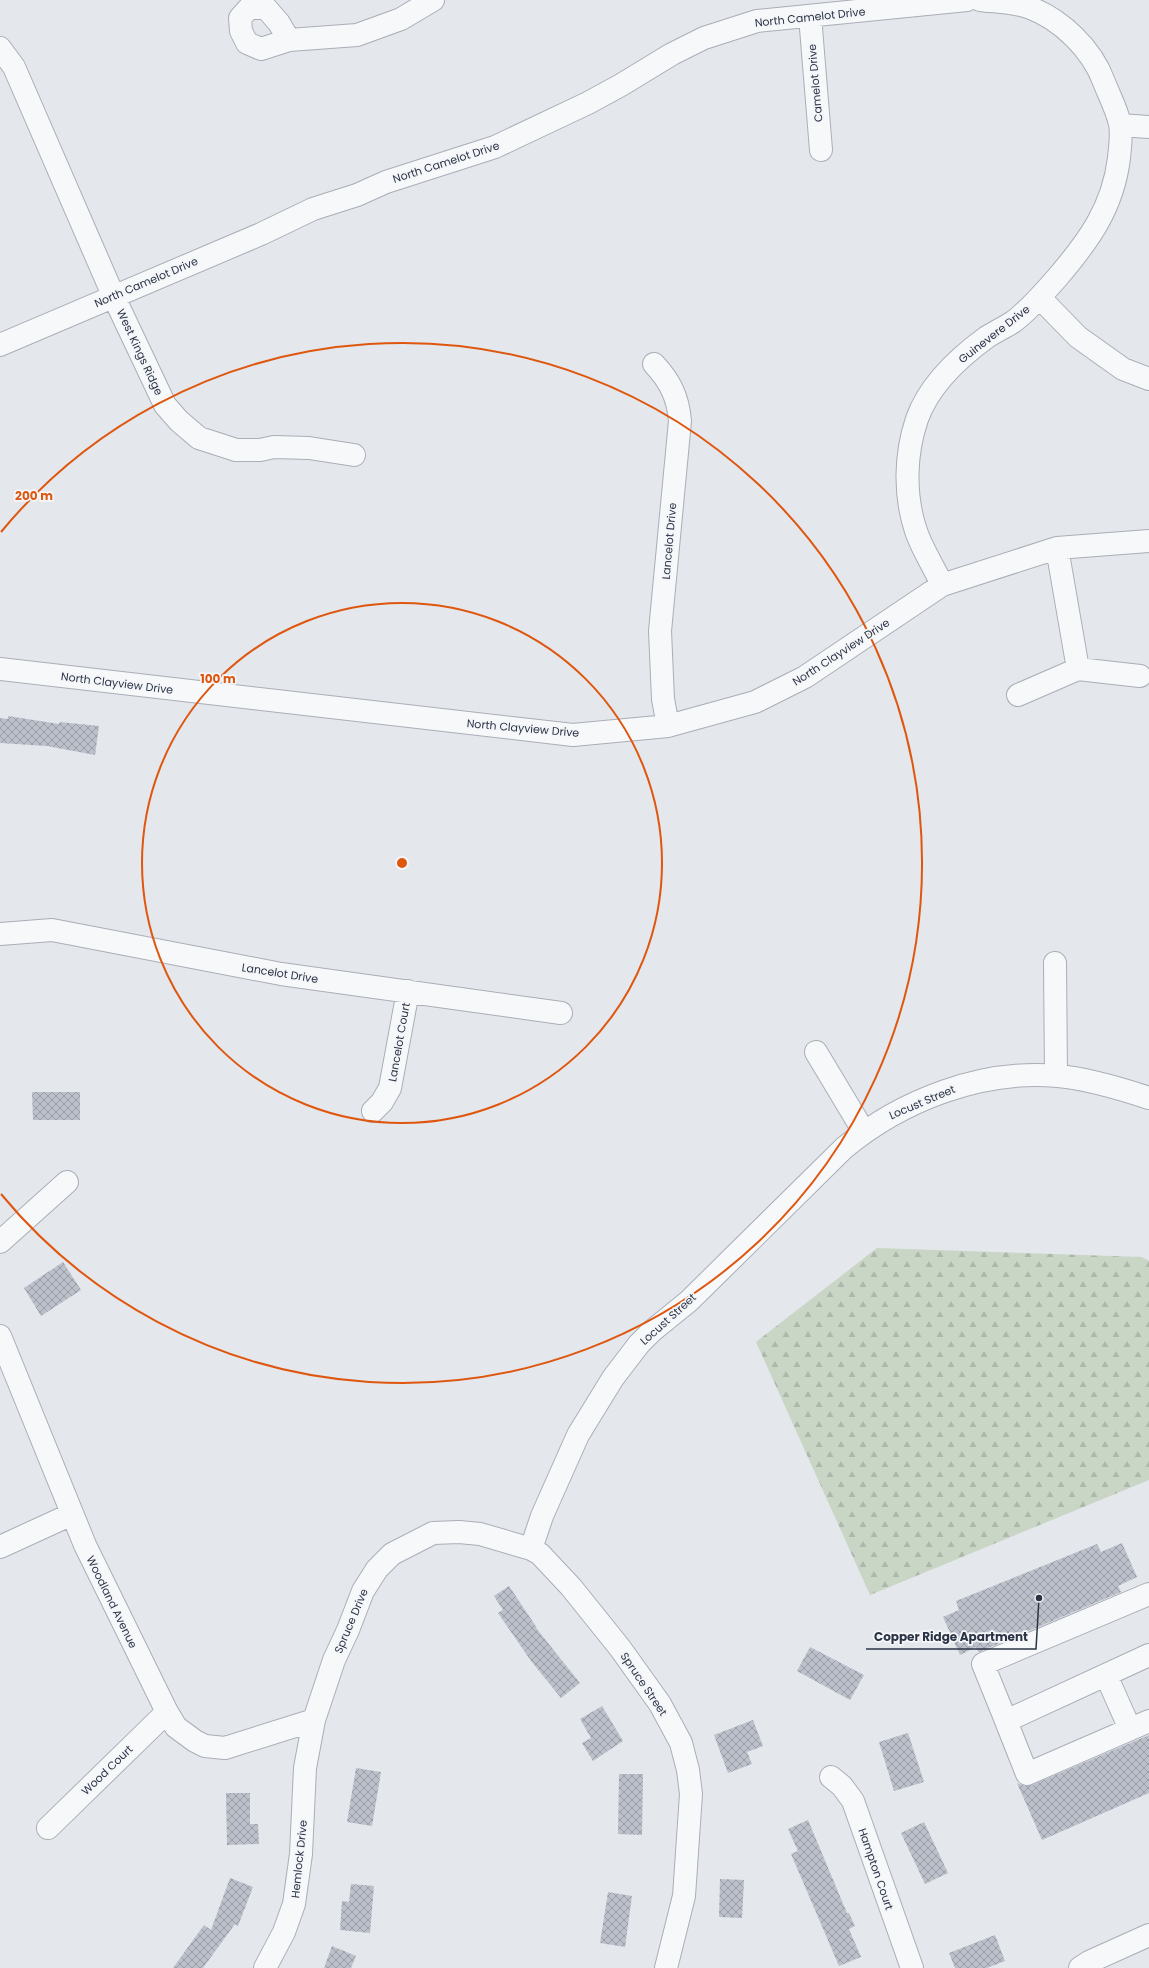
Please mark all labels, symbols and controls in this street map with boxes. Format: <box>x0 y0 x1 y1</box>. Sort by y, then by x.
street label: North Camelot Drive <box>754 3 866 31</box>
street label: Camelot Drive <box>804 43 826 123</box>
street label: North Camelot Drive <box>391 137 502 187</box>
street label: North Camelot Drive <box>92 253 200 311</box>
street label: Guinevere Drive <box>955 301 1033 367</box>
street label: West Kings Ridge <box>113 306 167 398</box>
text: 200 m <box>15 487 53 504</box>
street label: Lancelot Drive <box>658 502 680 580</box>
street label: North Clayview Drive <box>789 614 893 689</box>
street label: North Clayview Drive <box>60 668 174 698</box>
text: 100 m <box>200 670 236 687</box>
street label: North Clayview Drive <box>466 715 580 741</box>
centre of rings <box>395 856 409 870</box>
street label: Lancelot Drive <box>241 959 319 987</box>
street label: Lancelot Court <box>384 1001 414 1083</box>
street label: Locust Street <box>886 1081 958 1123</box>
street label: Locust Street <box>636 1289 700 1349</box>
street label: Woodland Avenue <box>83 1553 141 1651</box>
street label: Spruce Drive <box>330 1586 372 1656</box>
callout: Copper Ridge Apartment <box>866 1625 1036 1649</box>
text: Copper Ridge Apartment <box>874 1628 1028 1645</box>
street label: Spruce Street <box>617 1649 671 1719</box>
street label: Wood Court <box>78 1741 136 1799</box>
street label: Hemlock Drive <box>287 1819 311 1899</box>
street label: Hampton Court <box>855 1826 897 1912</box>

